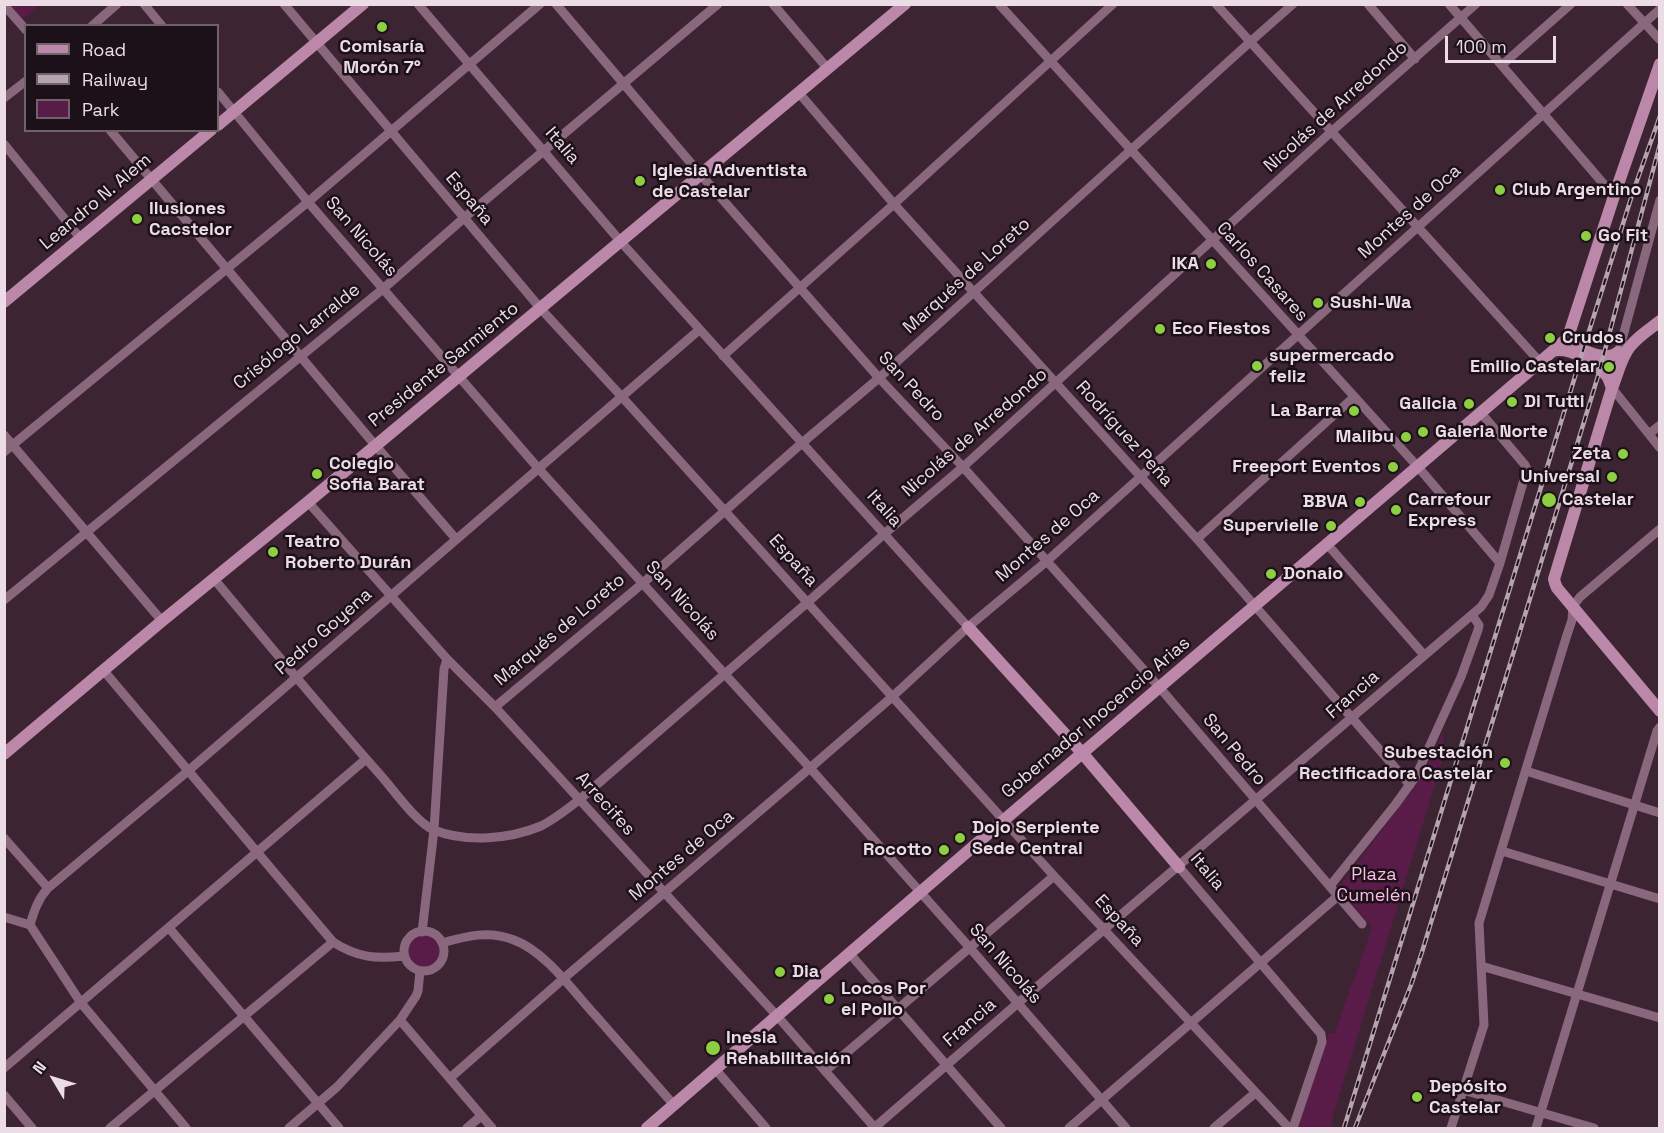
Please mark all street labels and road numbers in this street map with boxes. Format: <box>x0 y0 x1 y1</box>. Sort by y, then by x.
street label: Nicolás de Arredondo <box>1260 37 1412 177</box>
street label: Italia <box>540 123 584 169</box>
street label: Leandro N. Alem <box>36 149 156 255</box>
street label: Montes de Oca <box>1354 160 1466 264</box>
street label: España <box>440 168 498 230</box>
street label: San Nicolás <box>320 192 402 282</box>
street label: Marqués de Loreto <box>899 213 1035 339</box>
street label: Carlos Casares <box>1212 218 1312 326</box>
street label: Crisólogo Larralde <box>229 279 365 395</box>
street label: Presidente Sarmiento <box>365 298 523 432</box>
street label: San Pedro <box>873 348 949 426</box>
street label: Nicolás de Arredondo <box>898 364 1052 502</box>
street label: Rodríguez Peña <box>1071 377 1177 491</box>
street label: Montes de Oca <box>992 485 1104 587</box>
street label: Italia <box>862 486 906 532</box>
street label: España <box>764 530 822 592</box>
street label: San Nicolás <box>641 557 723 645</box>
street label: Marqués de Loreto <box>490 569 630 691</box>
street label: Pedro Goyena <box>271 584 377 680</box>
street label: Gobernador Inocencio Arias <box>997 633 1195 803</box>
street label: Francia <box>1322 666 1384 724</box>
street label: San Pedro <box>1198 710 1270 790</box>
street label: Arrecifes <box>571 768 639 840</box>
street label: Montes de Oca <box>625 806 739 906</box>
street label: Italia <box>1185 849 1229 895</box>
street label: España <box>1090 891 1148 951</box>
street label: San Nicolás <box>964 919 1046 1009</box>
street label: Francia <box>939 994 1001 1052</box>

